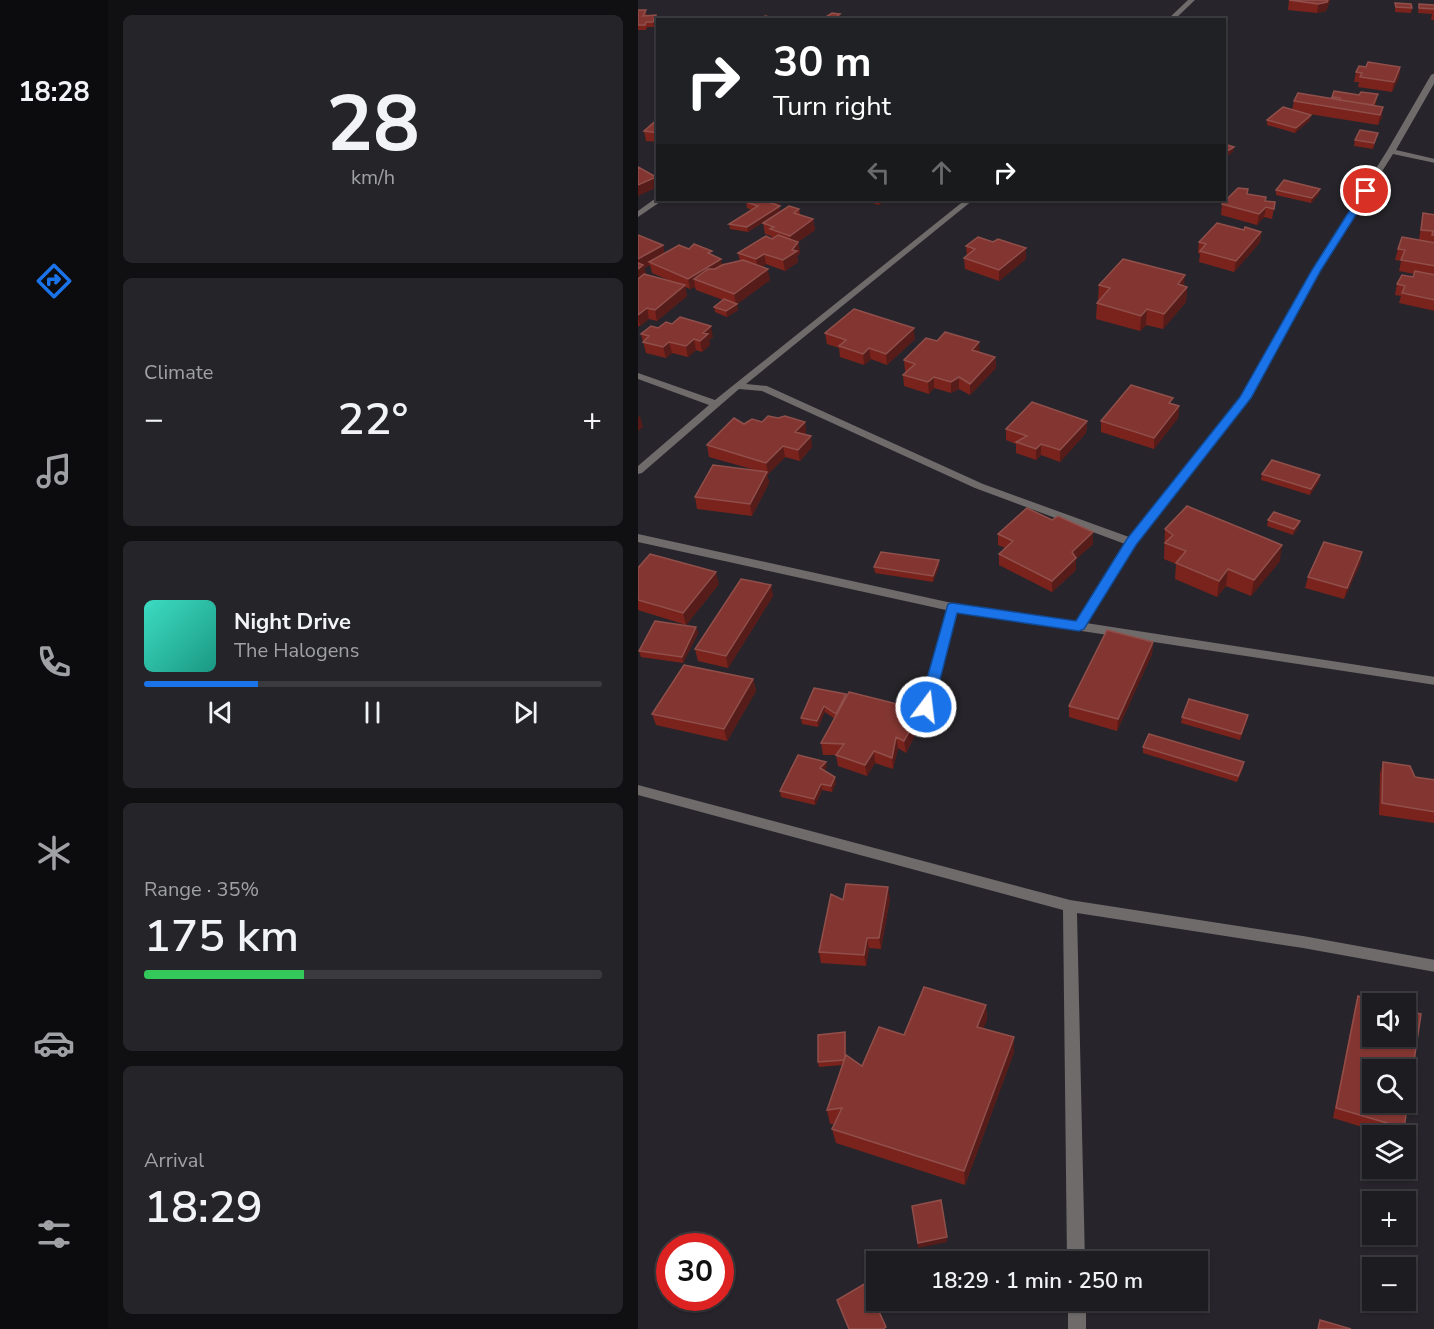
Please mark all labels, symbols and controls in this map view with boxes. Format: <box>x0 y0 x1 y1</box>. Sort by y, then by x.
text: 30 m <box>773 34 872 91</box>
icon: right <box>674 42 752 120</box>
text: 28 <box>326 71 420 178</box>
text: 18:28 <box>18 74 90 111</box>
text: Turn right <box>773 88 891 125</box>
icon: left <box>862 156 895 189</box>
icon: ahead <box>925 156 958 189</box>
icon: right <box>988 156 1021 189</box>
text: km/h <box>351 164 395 191</box>
pin <box>1340 165 1391 216</box>
icon: arrive <box>1349 174 1382 207</box>
icon: directions <box>33 260 75 302</box>
text: Climate <box>144 359 213 386</box>
text: 22° <box>338 389 408 450</box>
text: − <box>144 397 164 442</box>
text: + <box>582 397 602 442</box>
icon: music <box>33 450 75 492</box>
text: Night Drive <box>234 607 351 637</box>
text: The Halogens <box>234 637 359 664</box>
icon: phone <box>33 641 75 683</box>
position arrow <box>894 675 958 739</box>
icon: previous <box>204 696 237 729</box>
icon: pause <box>356 696 389 729</box>
icon: next <box>509 696 542 729</box>
icon: climate <box>33 832 75 874</box>
text: Range · 35% <box>144 876 259 903</box>
text: 175 km <box>144 906 299 967</box>
map controls <box>1362 993 1416 1311</box>
button: sound <box>1362 993 1416 1047</box>
icon: car <box>33 1022 75 1064</box>
button: search <box>1362 1059 1416 1113</box>
button: layers <box>1362 1125 1416 1179</box>
text: Arrival <box>144 1147 204 1174</box>
text: 18:29 <box>144 1177 263 1238</box>
button: + <box>1362 1191 1416 1245</box>
icon: filters <box>33 1213 75 1255</box>
speed limit sign: 30 <box>656 1233 734 1311</box>
button: − <box>1362 1257 1416 1311</box>
text: 18:29 · 1 min · 250 m <box>931 1266 1143 1296</box>

